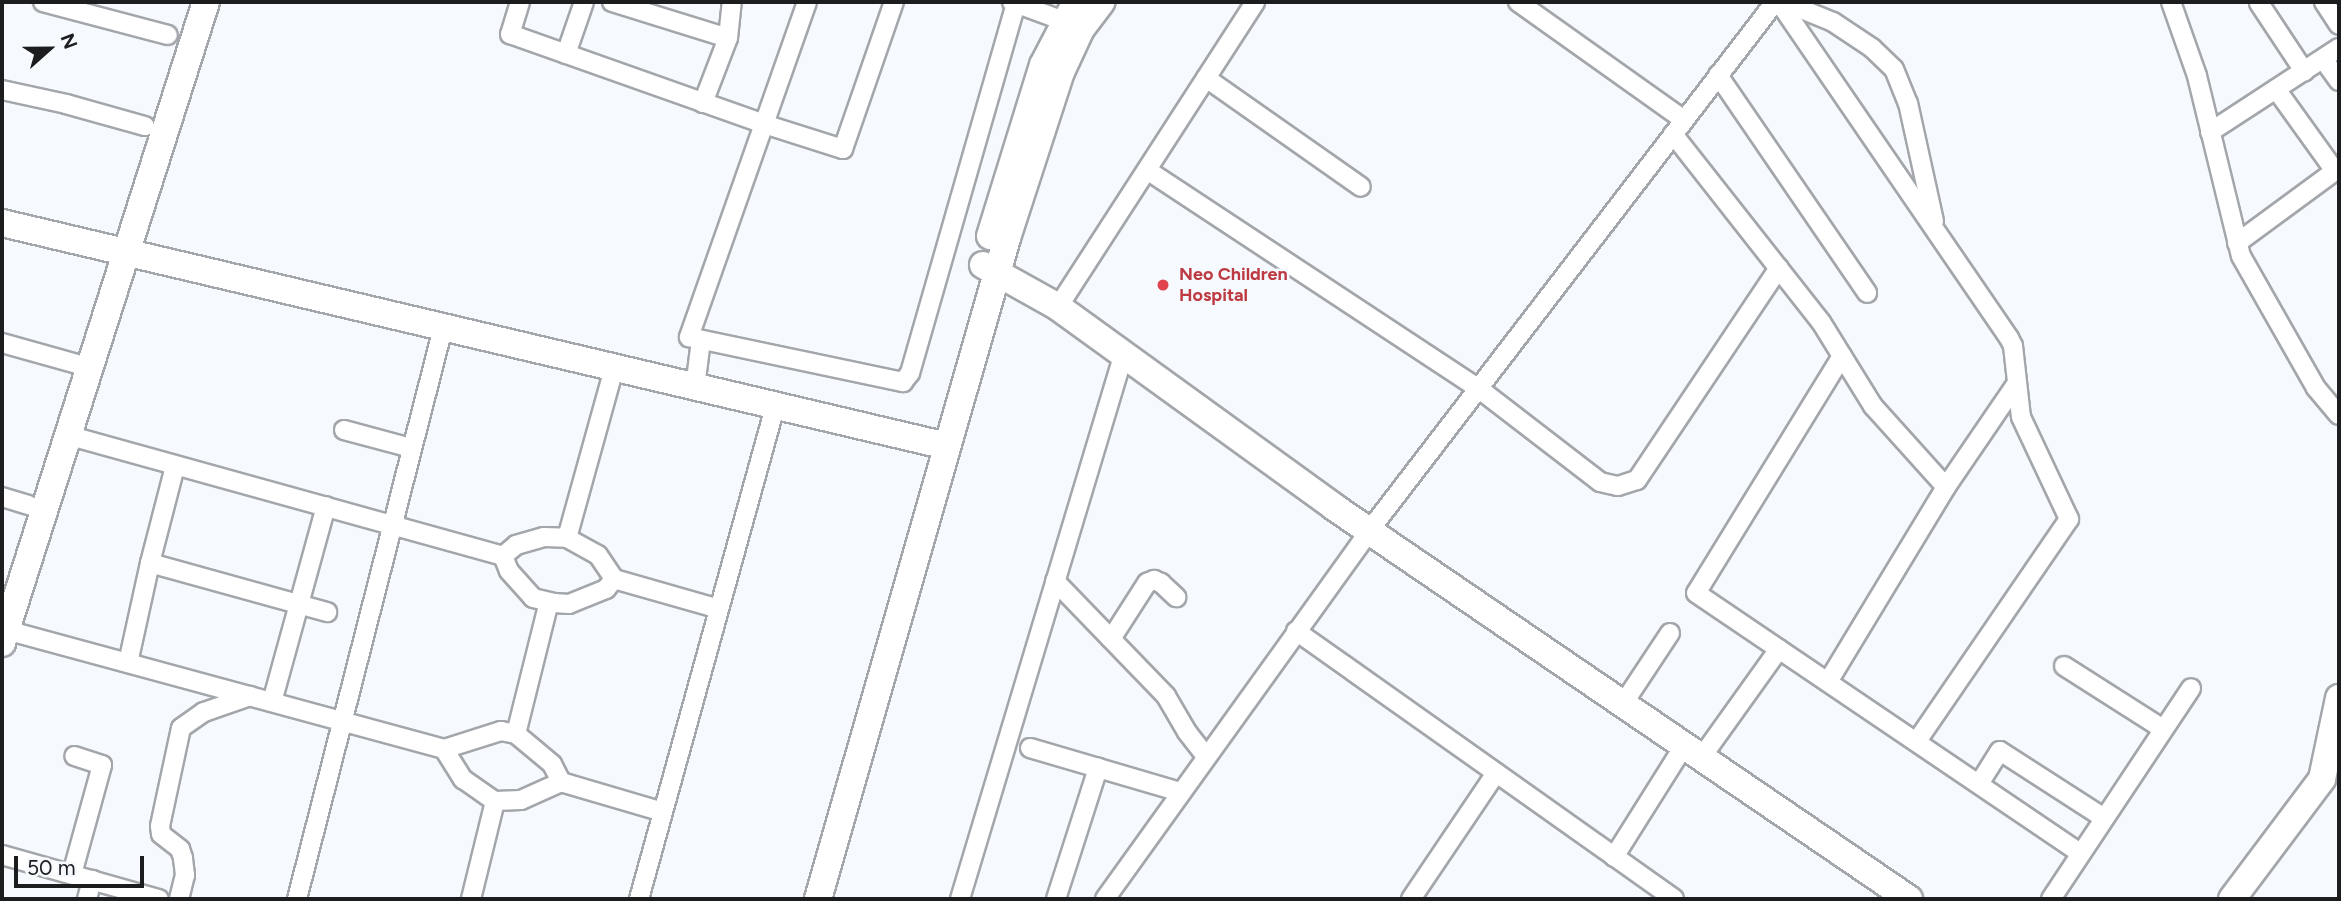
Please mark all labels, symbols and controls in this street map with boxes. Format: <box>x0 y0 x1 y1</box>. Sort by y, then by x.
north arrow <box>14 14 84 84</box>
text: N <box>56 30 82 52</box>
place label: Neo Children Hospital <box>1179 264 1288 306</box>
marker: Neo Children Hospital <box>1153 275 1173 295</box>
scale bar <box>18 842 147 886</box>
text: 50 m <box>27 855 76 880</box>

